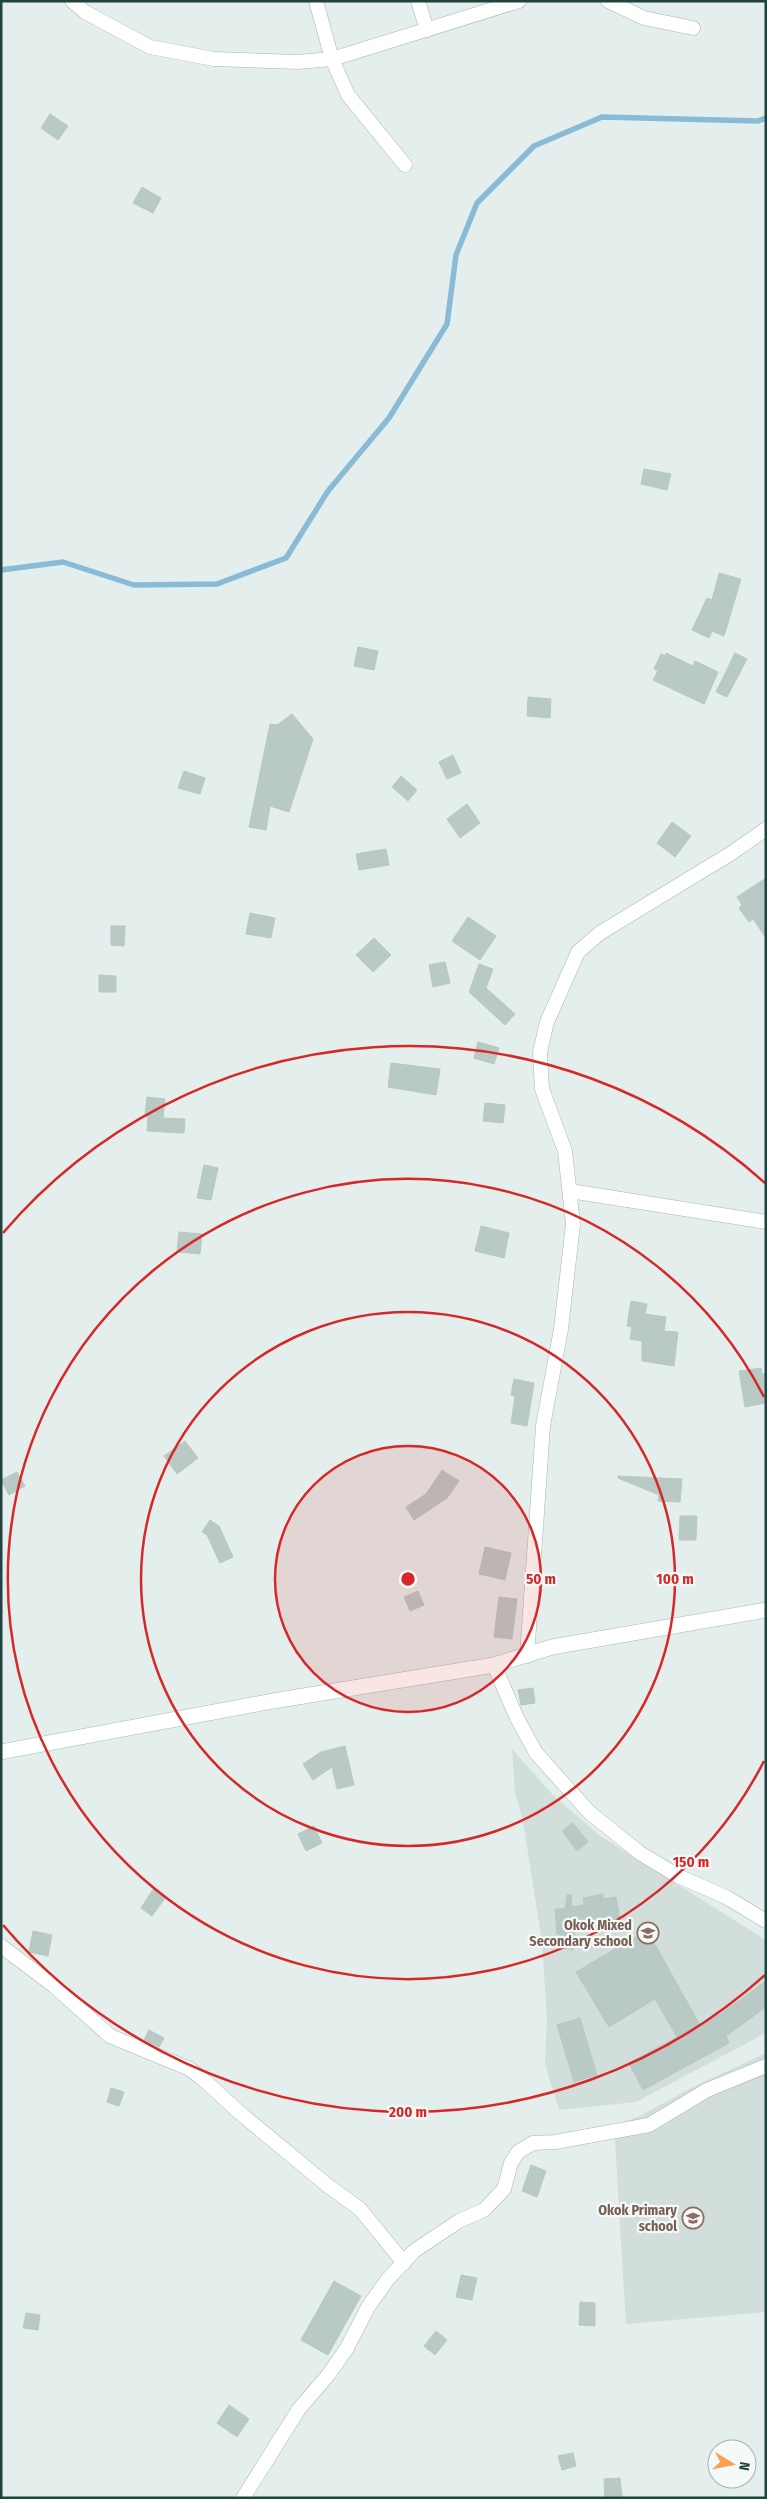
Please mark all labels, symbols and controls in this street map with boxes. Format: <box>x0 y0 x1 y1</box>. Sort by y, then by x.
centre of rings <box>399 1570 417 1588</box>
text: 50 m <box>526 1570 556 1588</box>
text: 100 m <box>656 1570 694 1588</box>
text: 150 m <box>673 1853 709 1871</box>
place label: Okok Mixed Secondary school <box>529 1917 632 1950</box>
school or university icon: Okok Mixed Secondary school <box>636 1921 660 1945</box>
text: 200 m <box>388 2103 427 2121</box>
place label: Okok Primary school <box>598 2202 677 2235</box>
school or university icon: Okok Primary school <box>681 2206 705 2230</box>
north arrow <box>707 2439 757 2489</box>
text: N <box>735 2461 753 2472</box>

